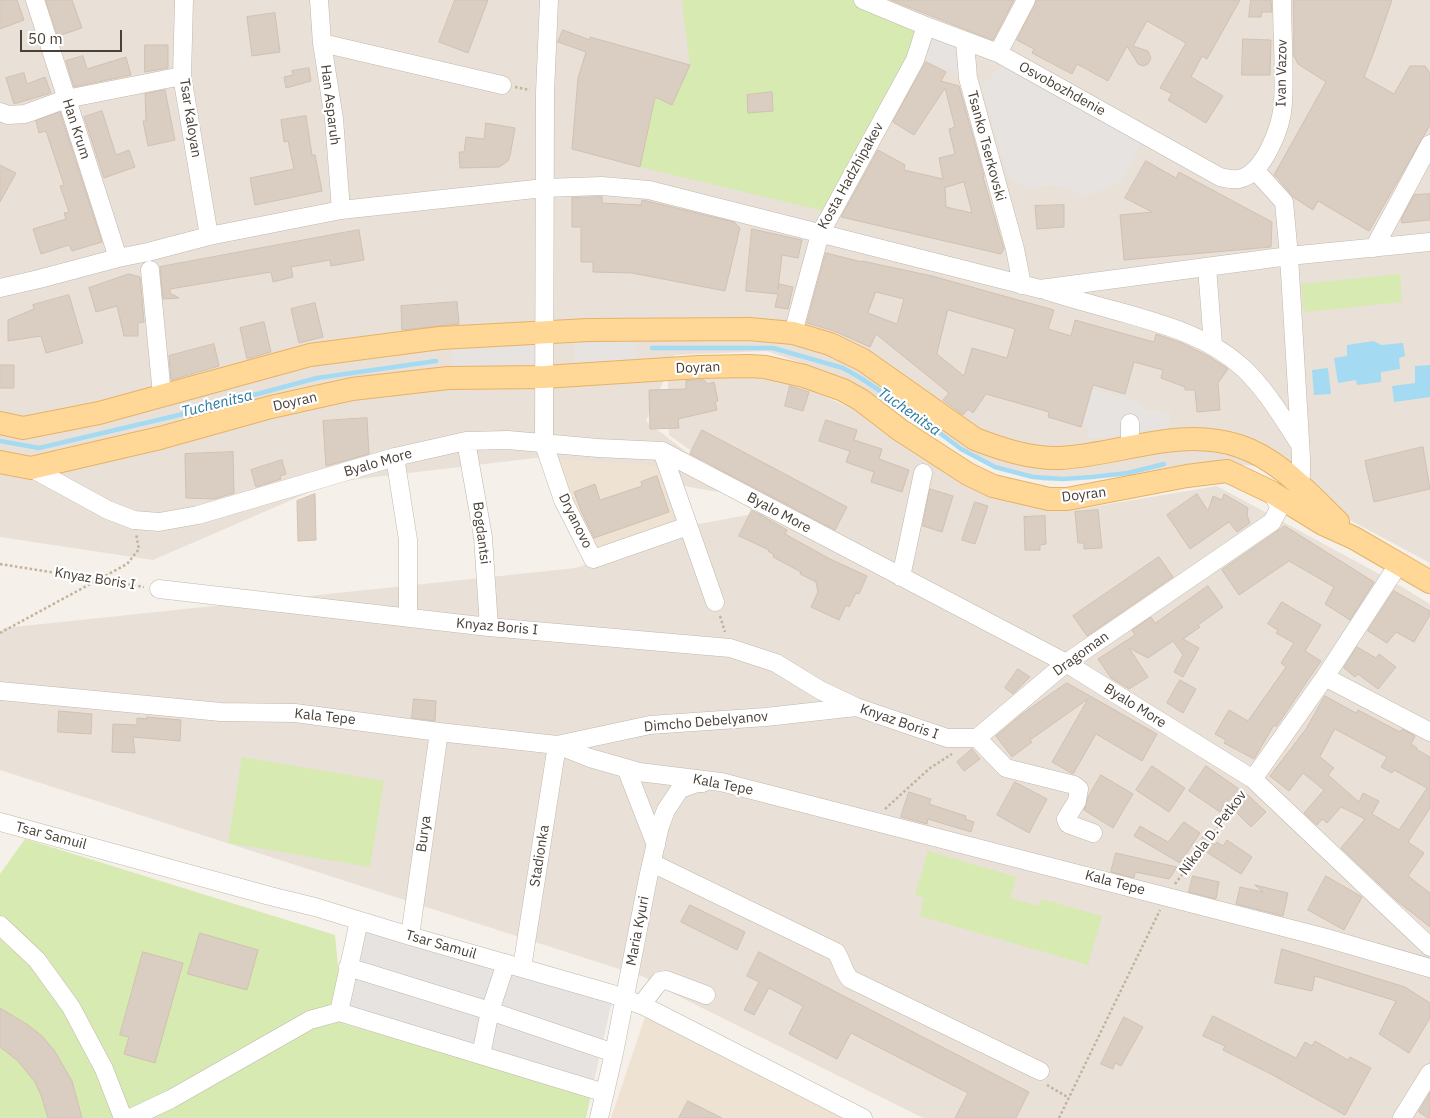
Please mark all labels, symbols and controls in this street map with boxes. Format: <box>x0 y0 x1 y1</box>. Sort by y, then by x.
scale bar <box>22 20 125 52</box>
text: 50 m <box>28 29 63 48</box>
street label: Ivan Vazov <box>1273 39 1291 107</box>
street label: Osvobozhdenie <box>1016 58 1108 120</box>
street label: Han Asparuh <box>317 64 343 146</box>
street label: Tsar Kaloyan <box>175 77 205 159</box>
street label: Tsanko Tserkovski <box>963 89 1009 203</box>
street label: Han Krum <box>58 97 94 161</box>
street label: Kosta Hadzhipakev <box>815 120 887 232</box>
street label: Doyran <box>675 359 721 377</box>
water label: Tuchenitsa <box>874 384 944 440</box>
water label: Tuchenitsa <box>180 386 254 422</box>
street label: Doyran <box>271 389 319 415</box>
street label: Byalo More <box>342 445 414 481</box>
street label: Doyran <box>1061 484 1107 506</box>
street label: Byalo More <box>744 489 814 537</box>
street label: Dryanovo <box>554 491 596 551</box>
street label: Bogdantsi <box>469 501 493 565</box>
street label: Knyaz Boris I <box>53 564 137 594</box>
street label: Knyaz Boris I <box>455 615 539 639</box>
street label: Dragoman <box>1050 628 1112 680</box>
street label: Byalo More <box>1101 680 1169 732</box>
street label: Knyaz Boris I <box>858 701 940 743</box>
street label: Kala Tepe <box>294 705 356 729</box>
street label: Dimcho Debelyanov <box>643 708 769 736</box>
street label: Kala Tepe <box>691 771 755 799</box>
street label: Nikola D. Petkov <box>1176 787 1250 879</box>
street label: Burya <box>413 815 435 853</box>
street label: Tsar Samuil <box>14 818 88 854</box>
street label: Stadionka <box>527 824 553 888</box>
street label: Kala Tepe <box>1083 867 1147 899</box>
street label: Maria Kyuri <box>623 895 653 967</box>
street label: Tsar Samuil <box>404 927 478 963</box>

